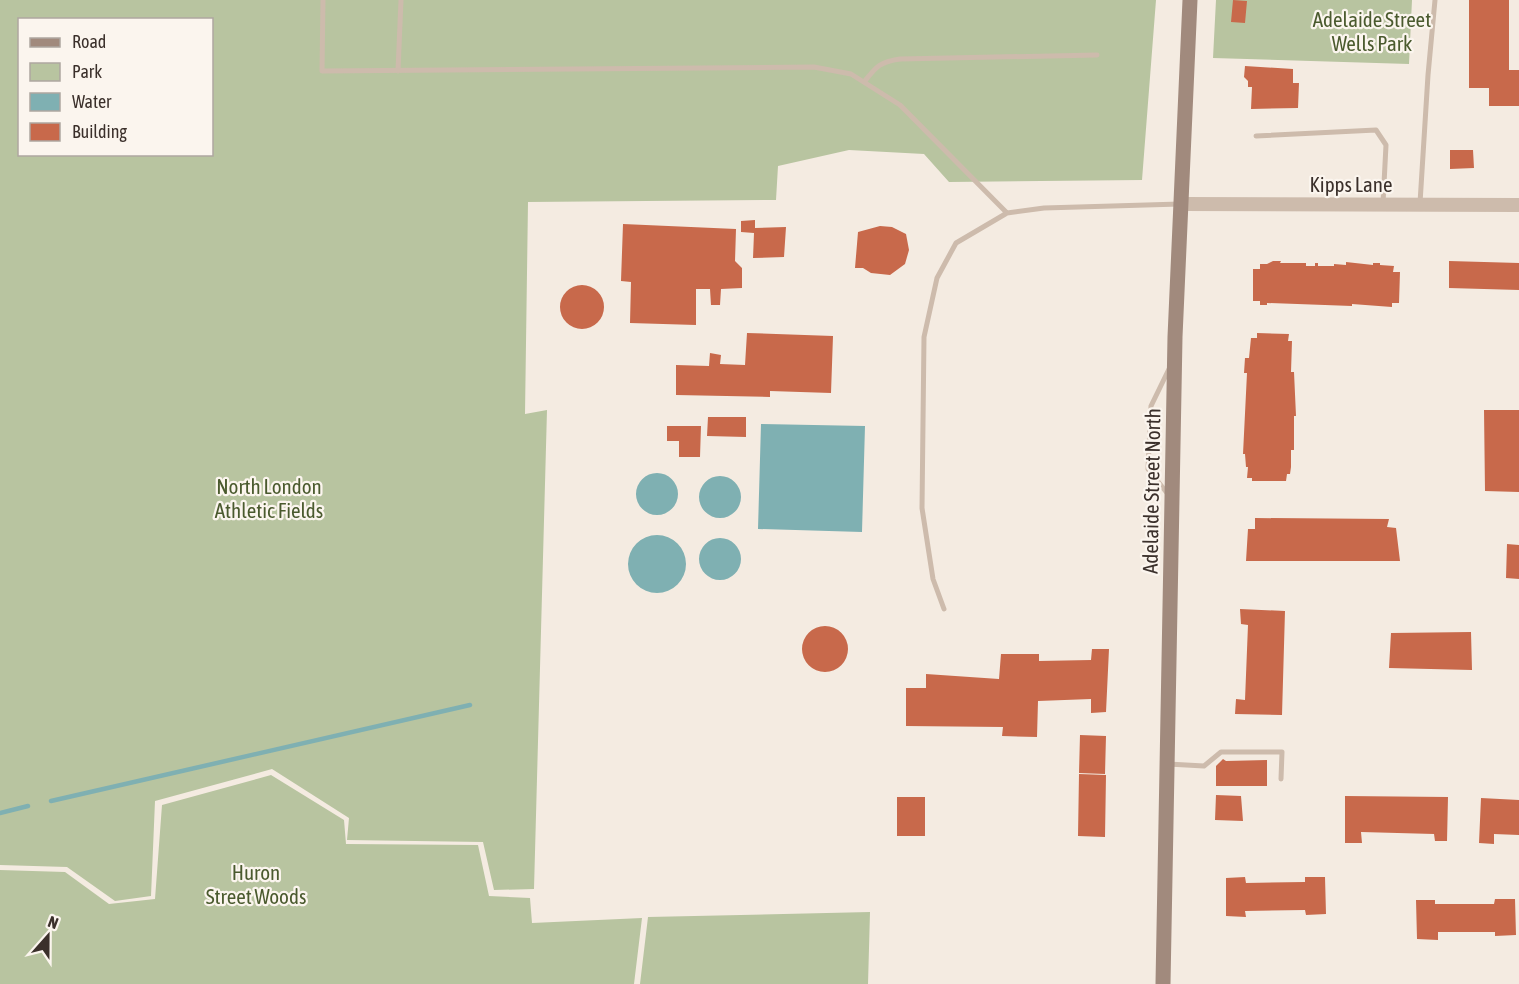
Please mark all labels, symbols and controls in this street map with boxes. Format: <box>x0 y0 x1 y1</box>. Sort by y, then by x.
park label: Adelaide Street Wells Park <box>1313 7 1431 55</box>
legend <box>18 18 213 156</box>
text: Road <box>72 31 106 52</box>
text: Park <box>72 61 102 82</box>
text: Water <box>72 91 112 112</box>
text: Building <box>72 121 127 142</box>
street label: Kipps Lane <box>1310 172 1392 196</box>
street label: Adelaide Street North <box>1138 408 1164 574</box>
park label: North London Athletic Fields <box>215 474 323 522</box>
park label: Huron Street Woods <box>206 860 306 908</box>
north arrow <box>18 906 78 966</box>
text: N <box>46 912 61 932</box>

